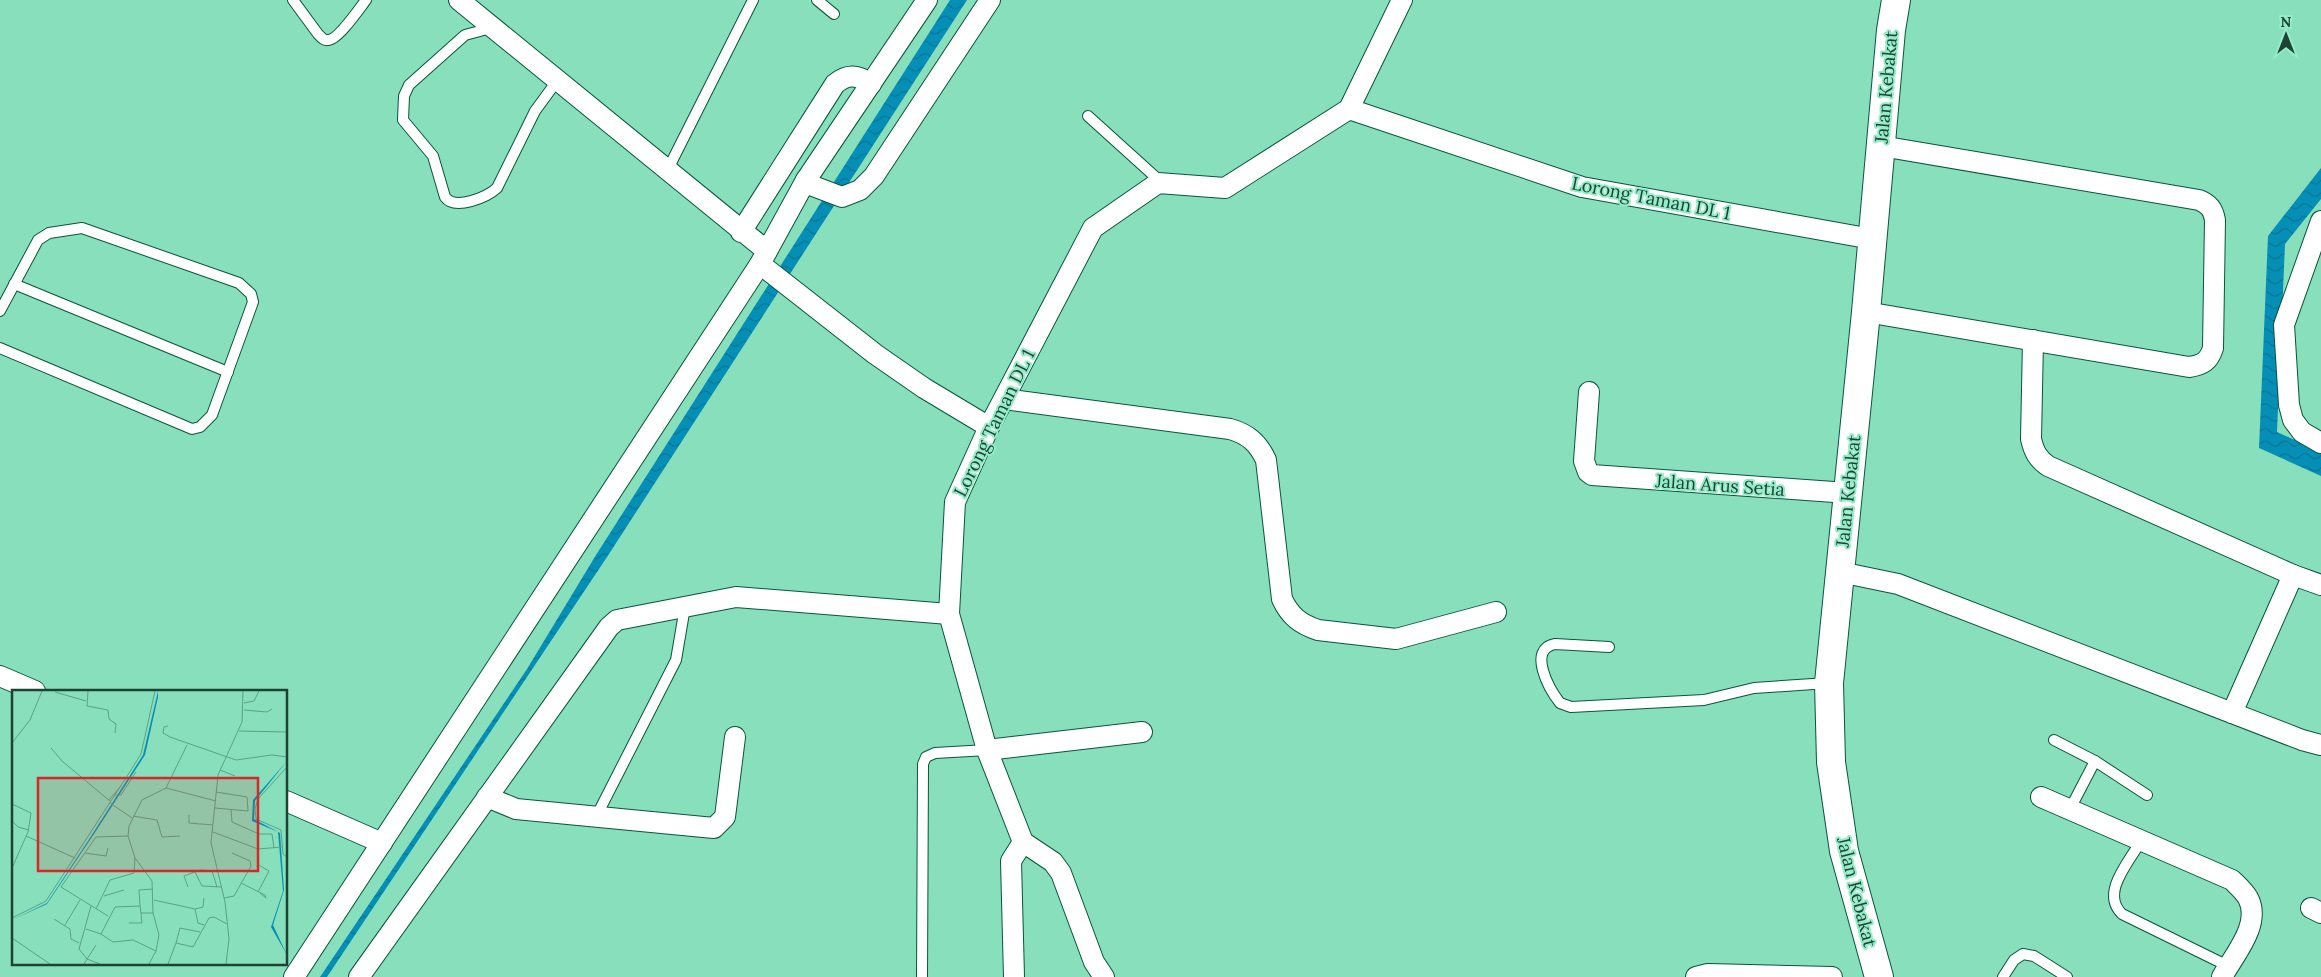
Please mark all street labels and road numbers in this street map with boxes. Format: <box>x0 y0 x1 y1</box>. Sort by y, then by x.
street label: Jalan Kebakat <box>1870 30 1902 145</box>
street label: Lorong Taman DL 1 <box>1570 171 1732 225</box>
street label: Lorong Taman DL 1 <box>948 346 1040 500</box>
street label: Jalan Kebakat <box>1831 434 1865 549</box>
street label: Jalan Arus Setia <box>1654 469 1785 501</box>
street label: Jalan Kebakat <box>1832 833 1882 950</box>

